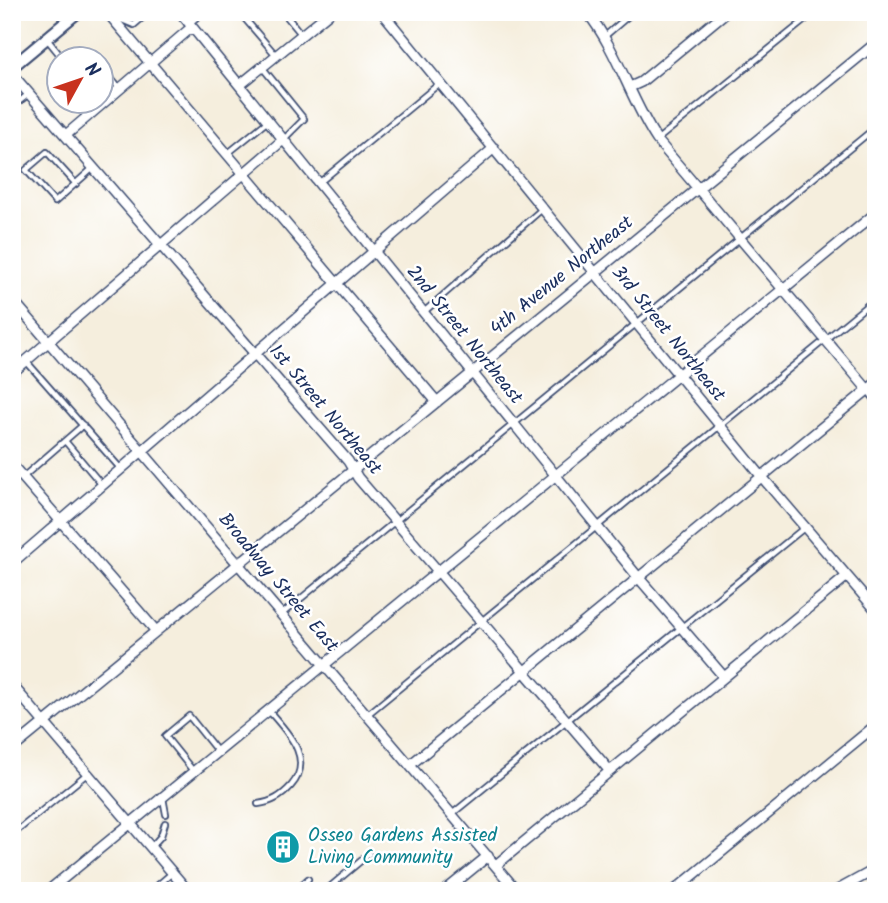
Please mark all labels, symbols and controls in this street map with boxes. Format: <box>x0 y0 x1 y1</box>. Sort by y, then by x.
north arrow <box>46 46 116 116</box>
text: N <box>76 56 107 85</box>
street label: 4th Avenue Northeast <box>484 208 641 343</box>
street label: 2nd Street Northeast <box>398 259 530 412</box>
street label: 3rd Street Northeast <box>603 259 733 409</box>
street label: 1st Street Northeast <box>261 338 389 483</box>
street label: Broadway Street East <box>210 506 346 660</box>
place label: Osseo Gardens Assisted Living Community <box>308 821 498 873</box>
building icon: Osseo Gardens Assisted Living Community <box>264 828 302 866</box>

